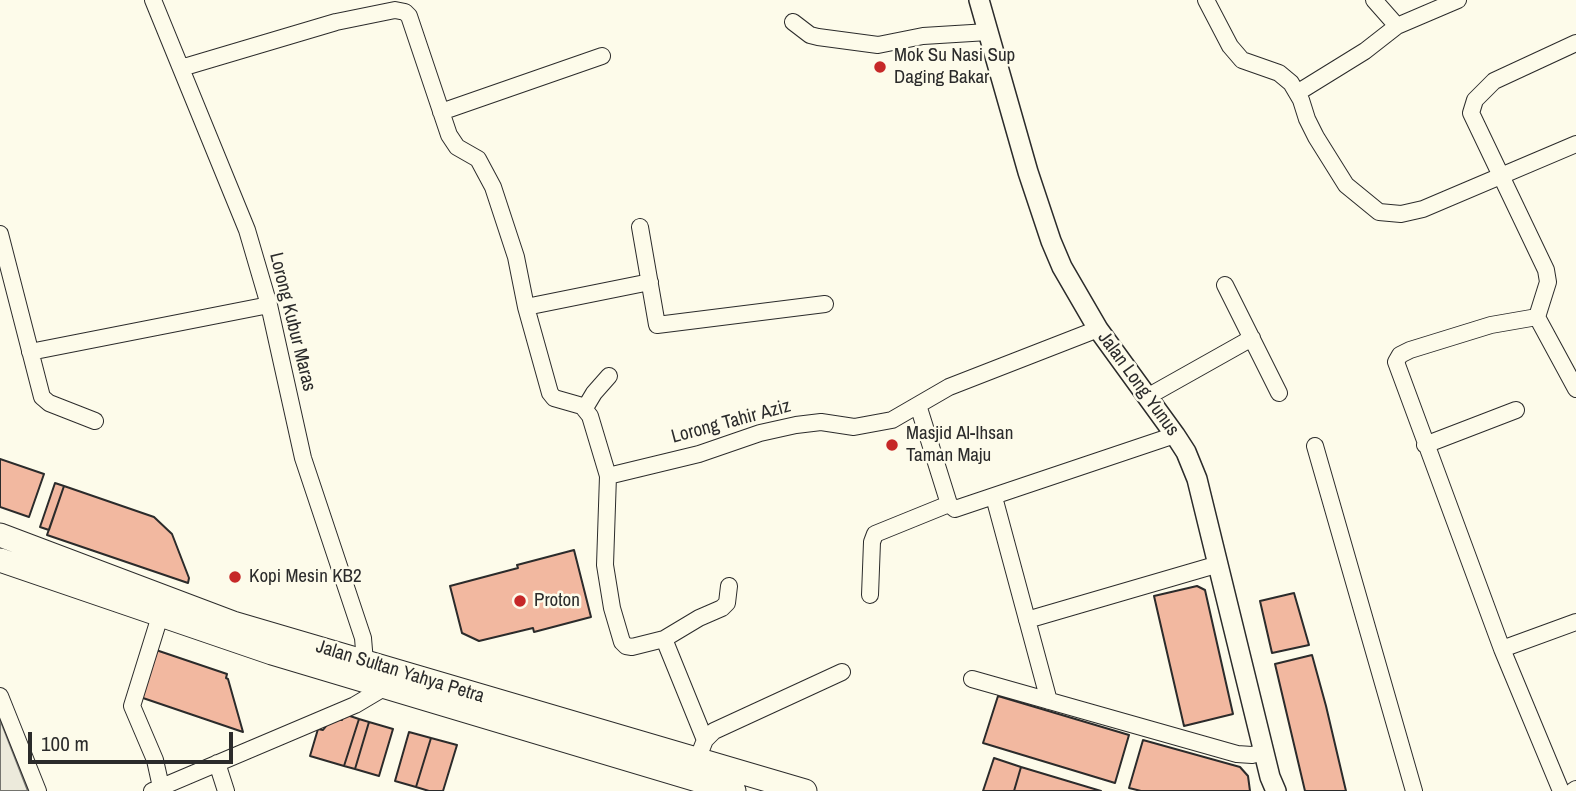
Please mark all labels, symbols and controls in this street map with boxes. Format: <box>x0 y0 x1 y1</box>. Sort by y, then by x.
place label: Mok Su Nasi Sup Daging Bakar <box>894 45 1015 89</box>
marker: Mok Su Nasi Sup Daging Bakar <box>872 59 888 75</box>
street label: Lorong Kubur Maras <box>264 250 320 394</box>
street label: Jalan Long Yunus <box>1092 327 1184 441</box>
street label: Lorong Tahir Aziz <box>669 395 793 449</box>
place label: Masjid Al-Ihsan Taman Maju <box>906 423 1013 467</box>
marker: Masjid Al-Ihsan Taman Maju <box>884 437 900 453</box>
place label: Kopi Mesin KB2 <box>249 566 362 588</box>
marker: Kopi Mesin KB2 <box>227 569 243 585</box>
place label: Proton <box>534 590 580 612</box>
marker: Proton <box>512 593 528 609</box>
street label: Jalan Sultan Yahya Petra <box>313 636 487 708</box>
scale bar <box>32 718 236 762</box>
text: 100 m <box>41 729 89 758</box>

